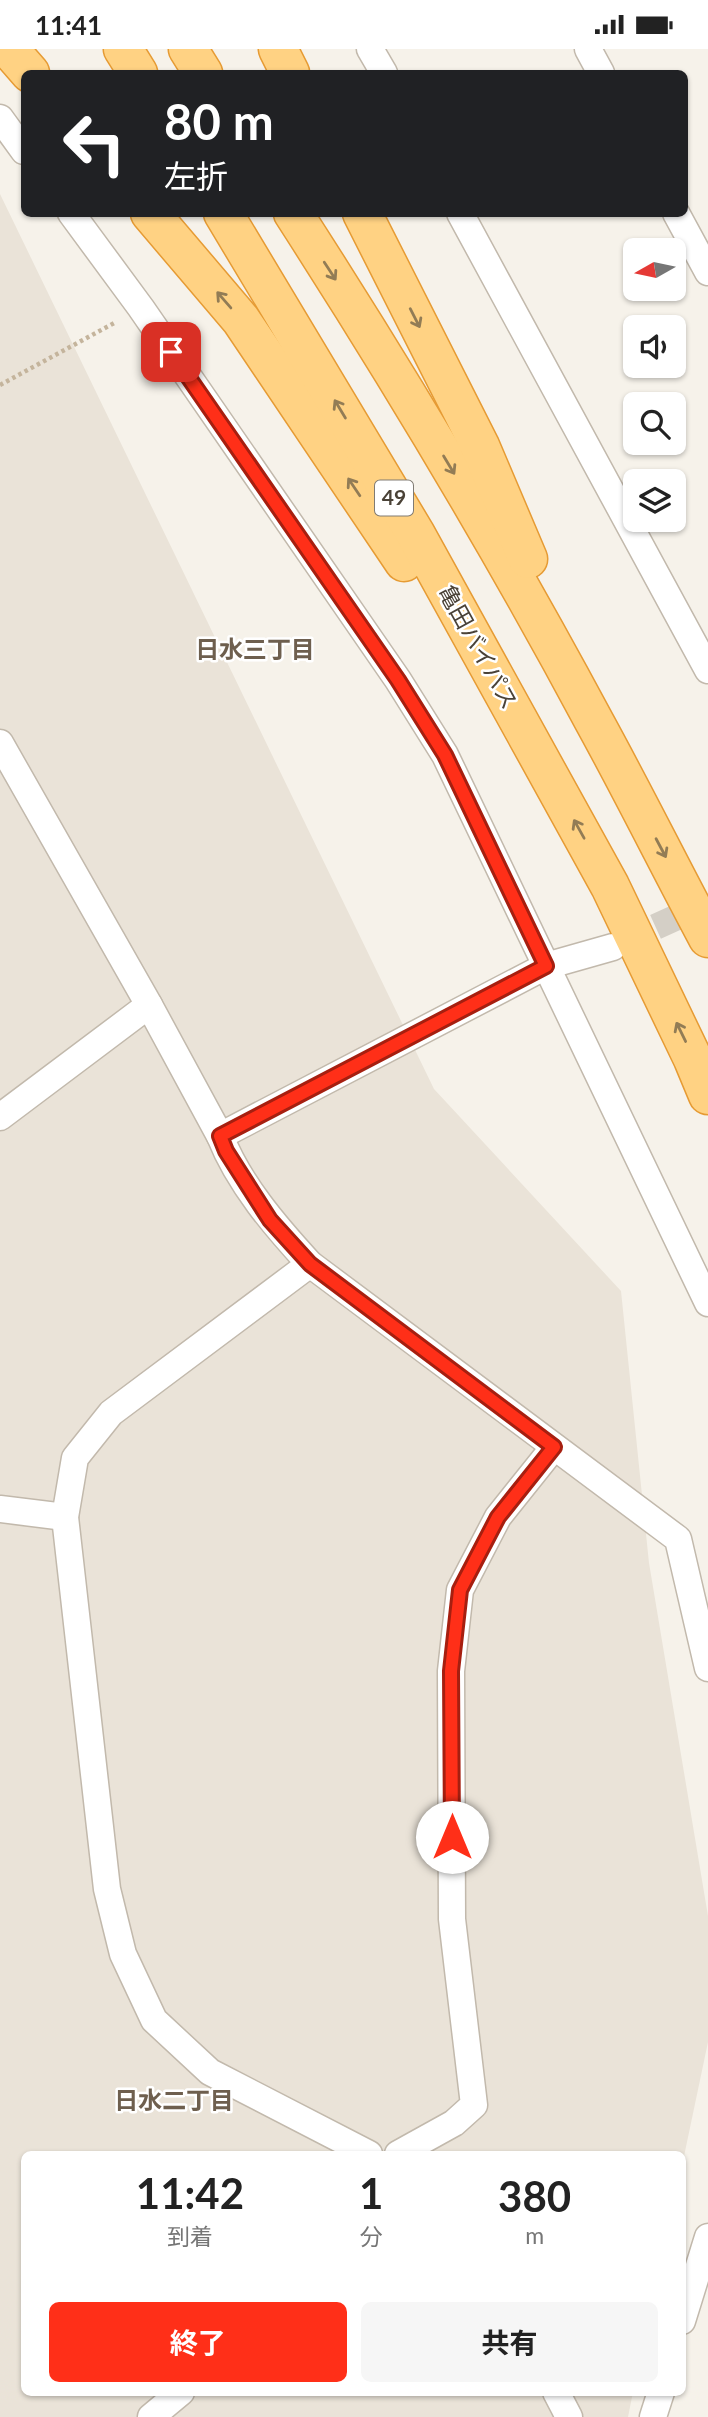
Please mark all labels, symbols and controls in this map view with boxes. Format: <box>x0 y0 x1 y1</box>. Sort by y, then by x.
text: 11:41 <box>35 9 102 41</box>
text: 80 m <box>164 92 274 150</box>
icon: left <box>49 98 140 189</box>
text: 左折 <box>164 156 228 195</box>
north arrow <box>623 238 686 301</box>
map controls <box>623 238 686 532</box>
one-way arrow <box>323 261 338 280</box>
one-way arrow <box>216 291 232 309</box>
one-way arrow <box>409 307 423 328</box>
button: sound <box>623 315 686 378</box>
pin <box>141 322 201 382</box>
icon: arrive <box>152 333 190 371</box>
button: search <box>623 392 686 455</box>
one-way arrow <box>333 399 347 419</box>
one-way arrow <box>442 454 456 474</box>
button: layers <box>623 469 686 532</box>
one-way arrow <box>346 478 361 497</box>
road number: 49 <box>375 481 413 515</box>
street label: 亀田バイパス <box>433 580 524 713</box>
district label: 日水三丁目 <box>195 634 315 663</box>
one-way arrow <box>572 819 585 840</box>
one-way arrow <box>654 838 668 858</box>
one-way arrow <box>673 1022 687 1043</box>
position arrow <box>415 1800 489 1874</box>
district label: 日水二丁目 <box>114 2085 234 2114</box>
text: 11:42 <box>136 2168 244 2218</box>
text: 1 <box>359 2168 383 2218</box>
text: 380 <box>498 2171 571 2221</box>
text: m <box>525 2221 544 2249</box>
text: 到着 <box>167 2222 213 2250</box>
text: 分 <box>360 2222 383 2250</box>
button: 終了 <box>49 2302 347 2382</box>
button: 共有 <box>361 2302 658 2382</box>

